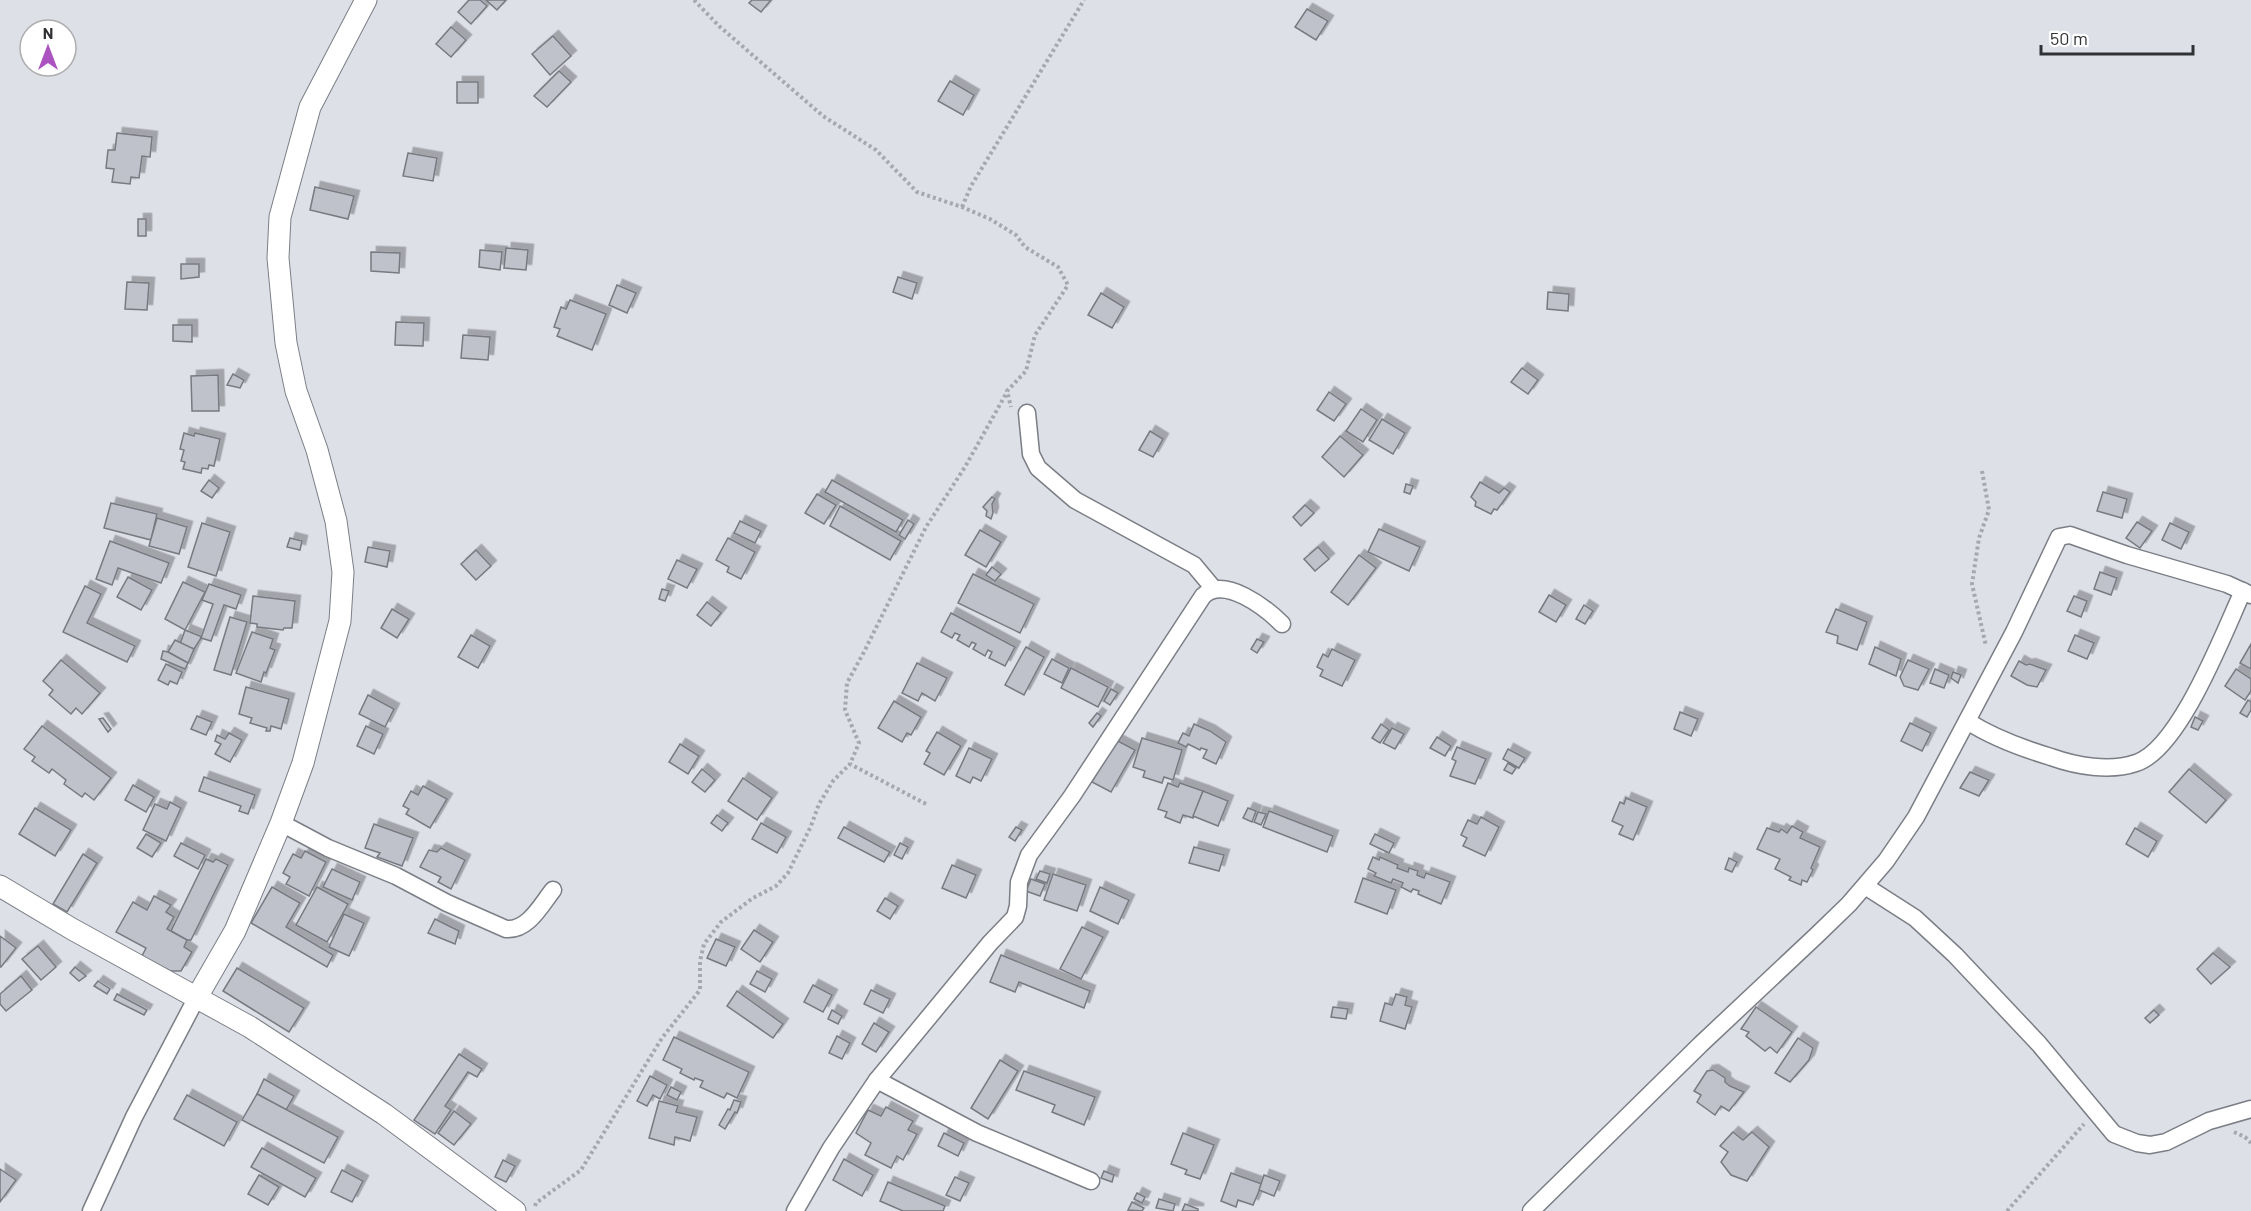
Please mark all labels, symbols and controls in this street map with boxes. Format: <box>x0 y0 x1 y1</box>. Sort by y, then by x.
north arrow <box>18 18 78 78</box>
scale bar <box>2041 18 2192 56</box>
text: N <box>43 23 53 42</box>
text: 50 m <box>2050 27 2088 49</box>

